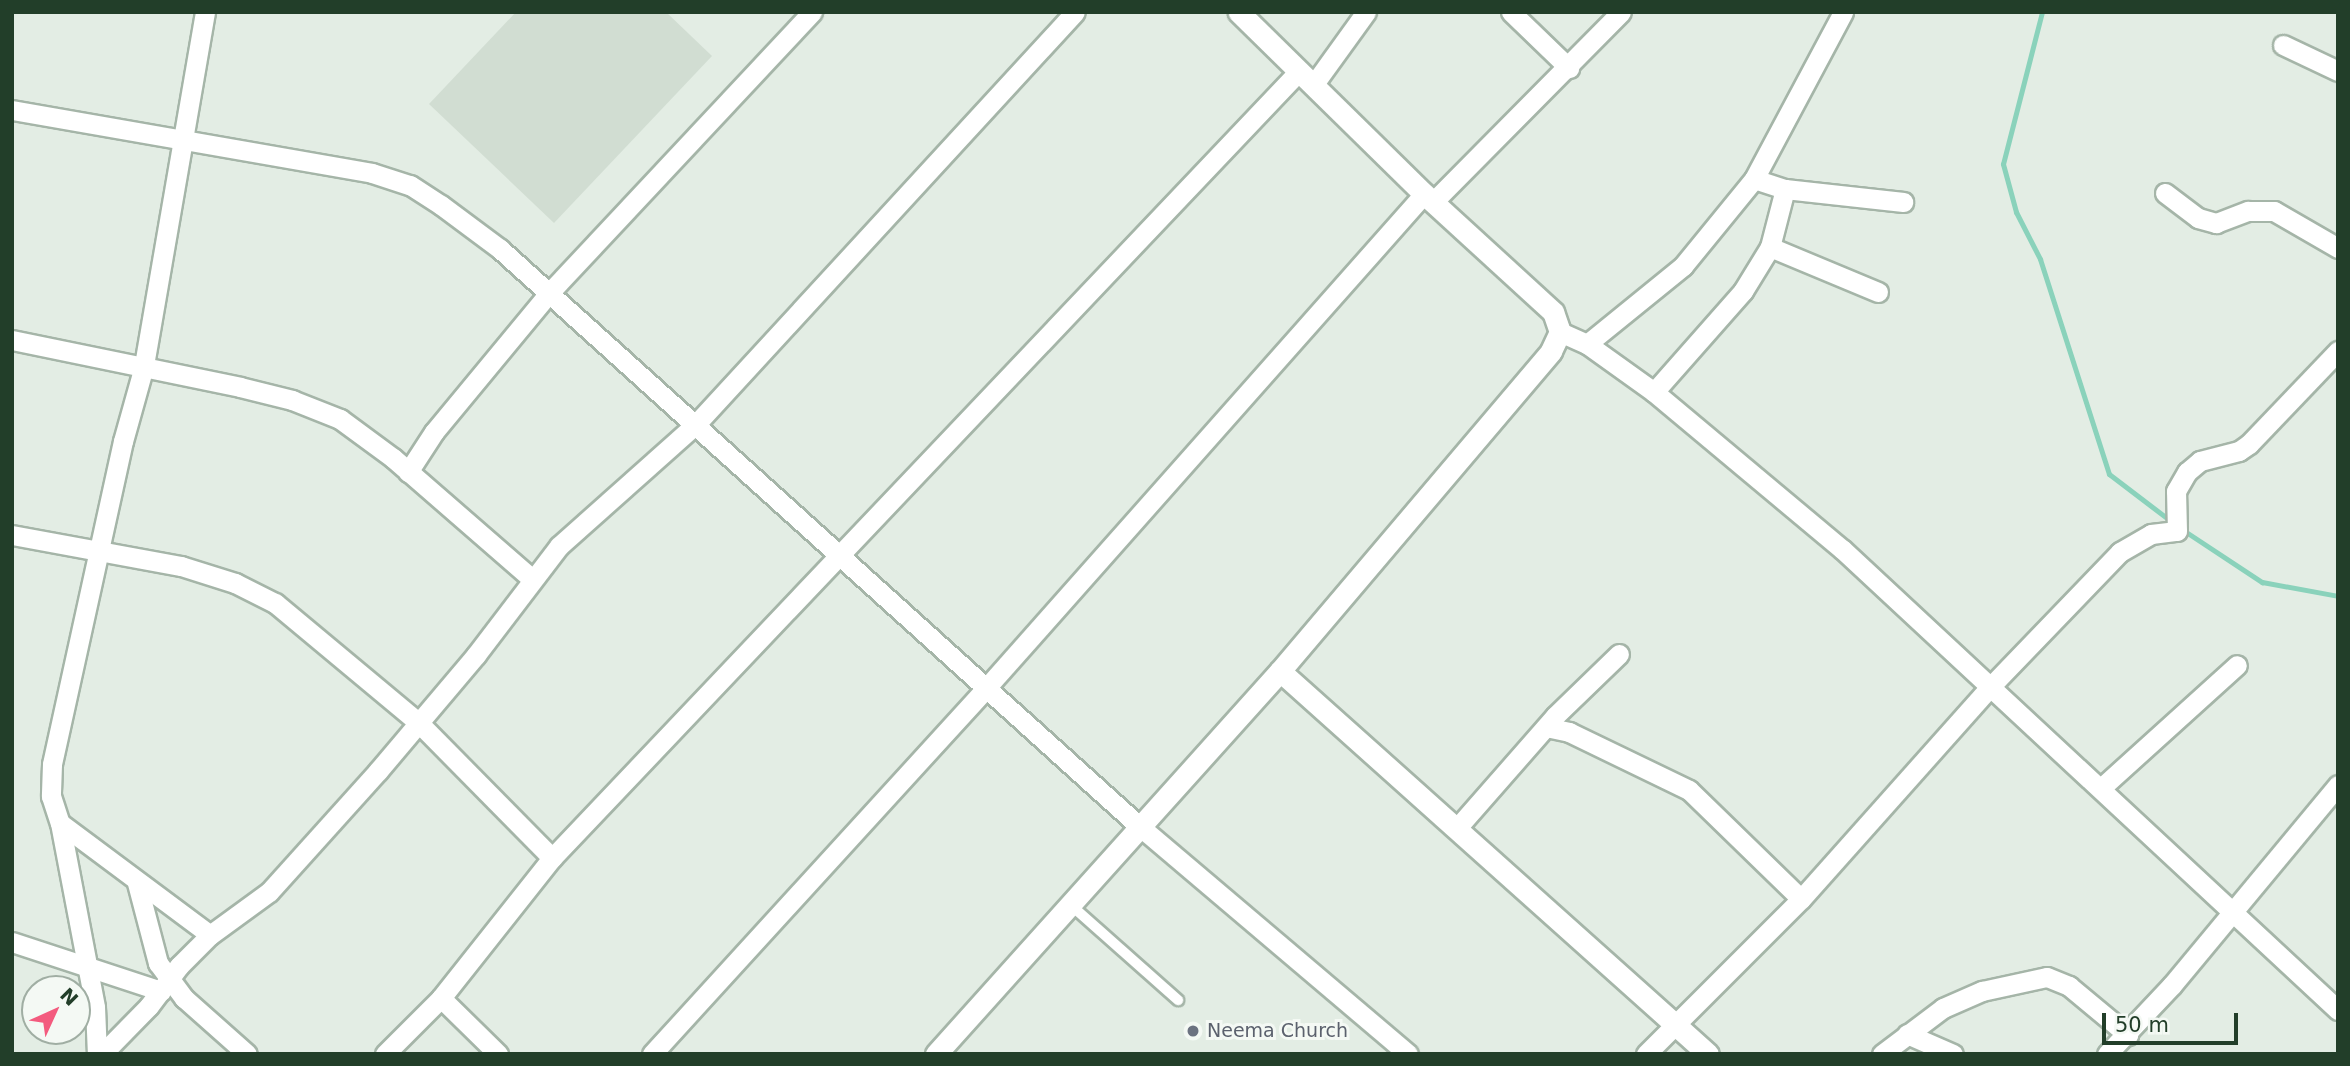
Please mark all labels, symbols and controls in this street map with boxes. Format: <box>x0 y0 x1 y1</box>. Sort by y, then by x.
north arrow <box>21 975 91 1045</box>
text: N <box>56 983 83 1010</box>
scale bar <box>2105 1000 2242 1044</box>
text: 50 m <box>2115 1013 2169 1037</box>
place label: Neema Church <box>1207 1020 1348 1042</box>
marker: Neema Church <box>1185 1023 1201 1039</box>

